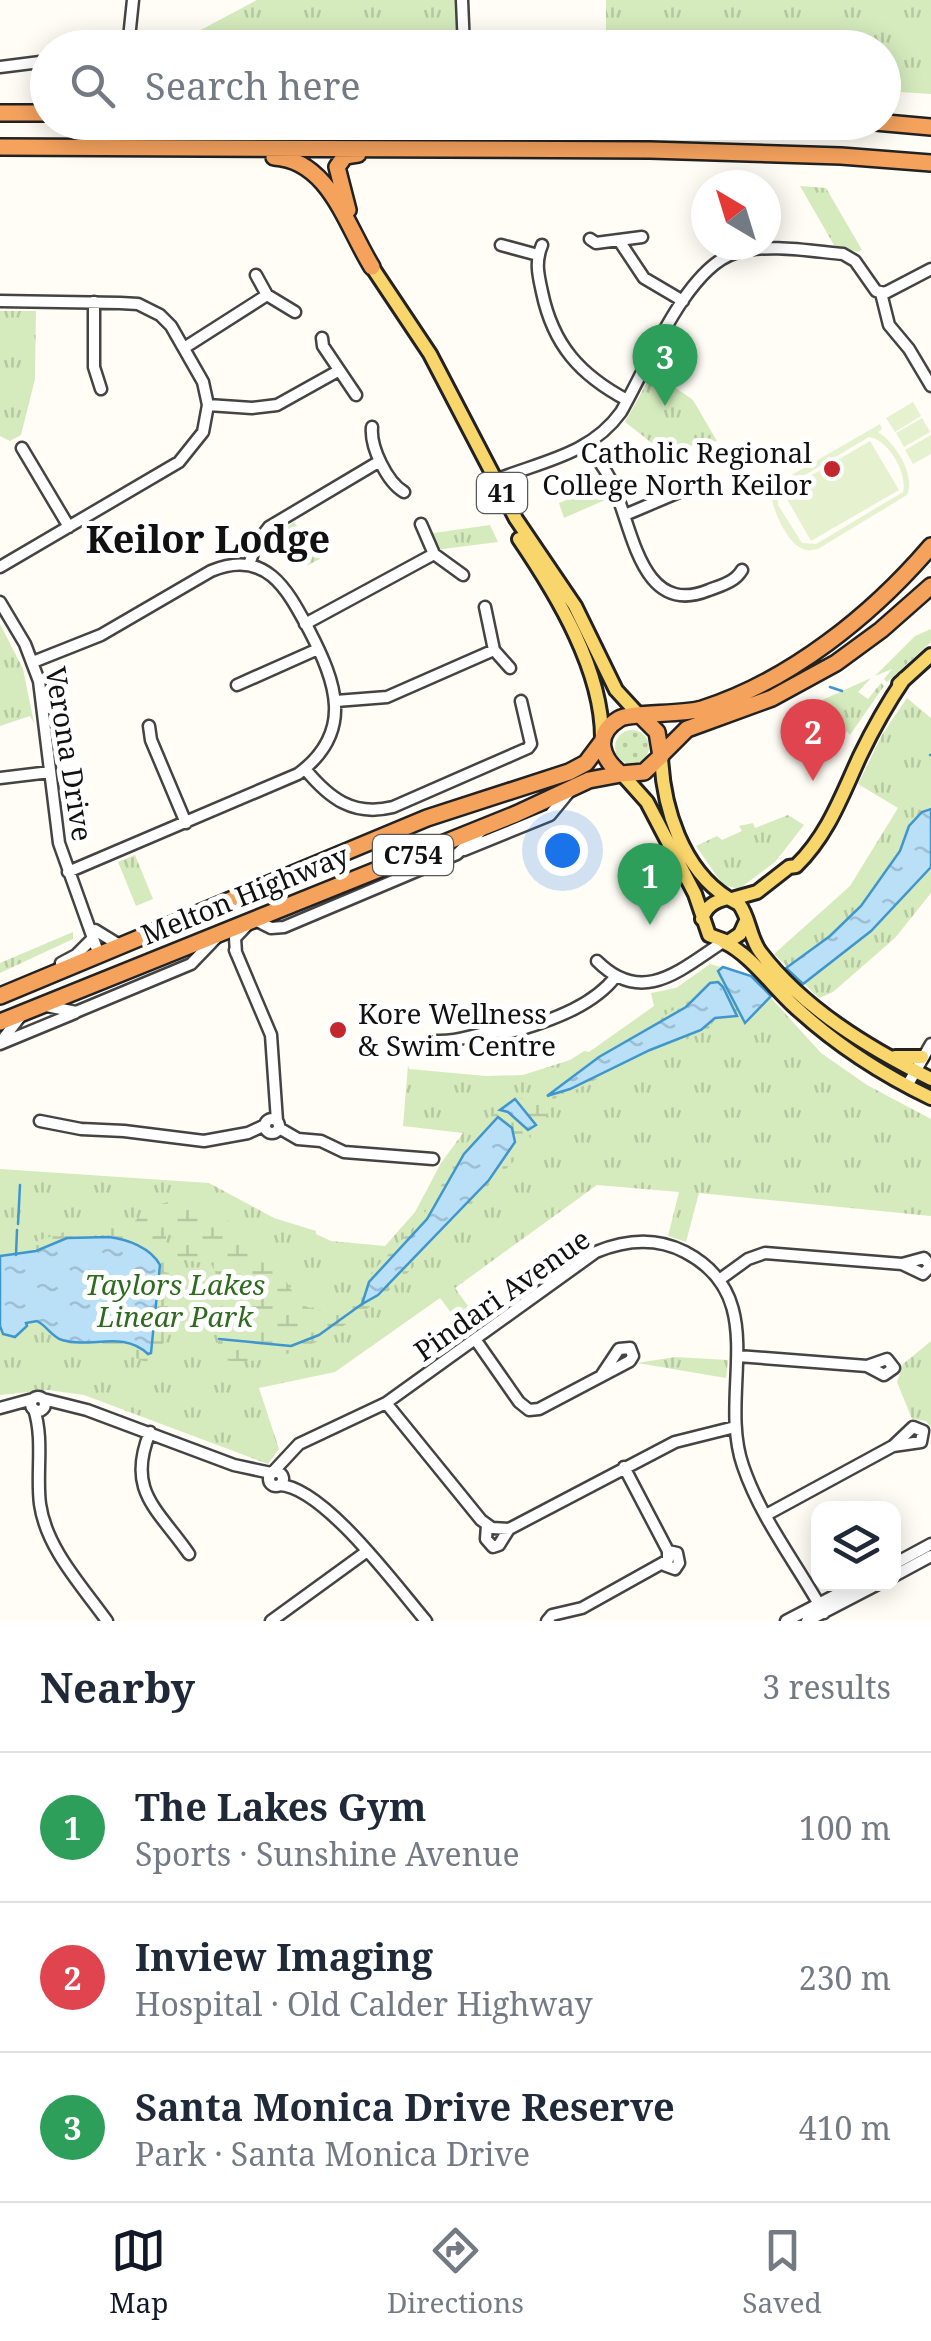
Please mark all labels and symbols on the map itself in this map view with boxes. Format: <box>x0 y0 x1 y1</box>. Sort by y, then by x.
north arrow <box>691 170 781 260</box>
pin: 3 <box>632 324 698 406</box>
place label: Catholic Regional College North Keilor <box>542 433 812 503</box>
marker: Catholic Regional College North Keilor <box>821 458 843 480</box>
road number: 41 <box>477 473 527 513</box>
district label: Keilor Lodge <box>86 512 330 564</box>
street label: Verona Drive <box>37 664 103 844</box>
pin: 2 <box>780 698 846 781</box>
your location <box>537 825 588 876</box>
street label: Melton Highway <box>135 835 354 953</box>
road number: C754 <box>373 835 453 875</box>
pin: 1 <box>618 842 682 925</box>
place label: Kore Wellness & Swim Centre <box>358 994 556 1064</box>
marker: Kore Wellness & Swim Centre <box>327 1019 349 1041</box>
street label: Pindari Avenue <box>406 1219 597 1369</box>
park label: Taylors Lakes Linear Park <box>85 1265 265 1335</box>

